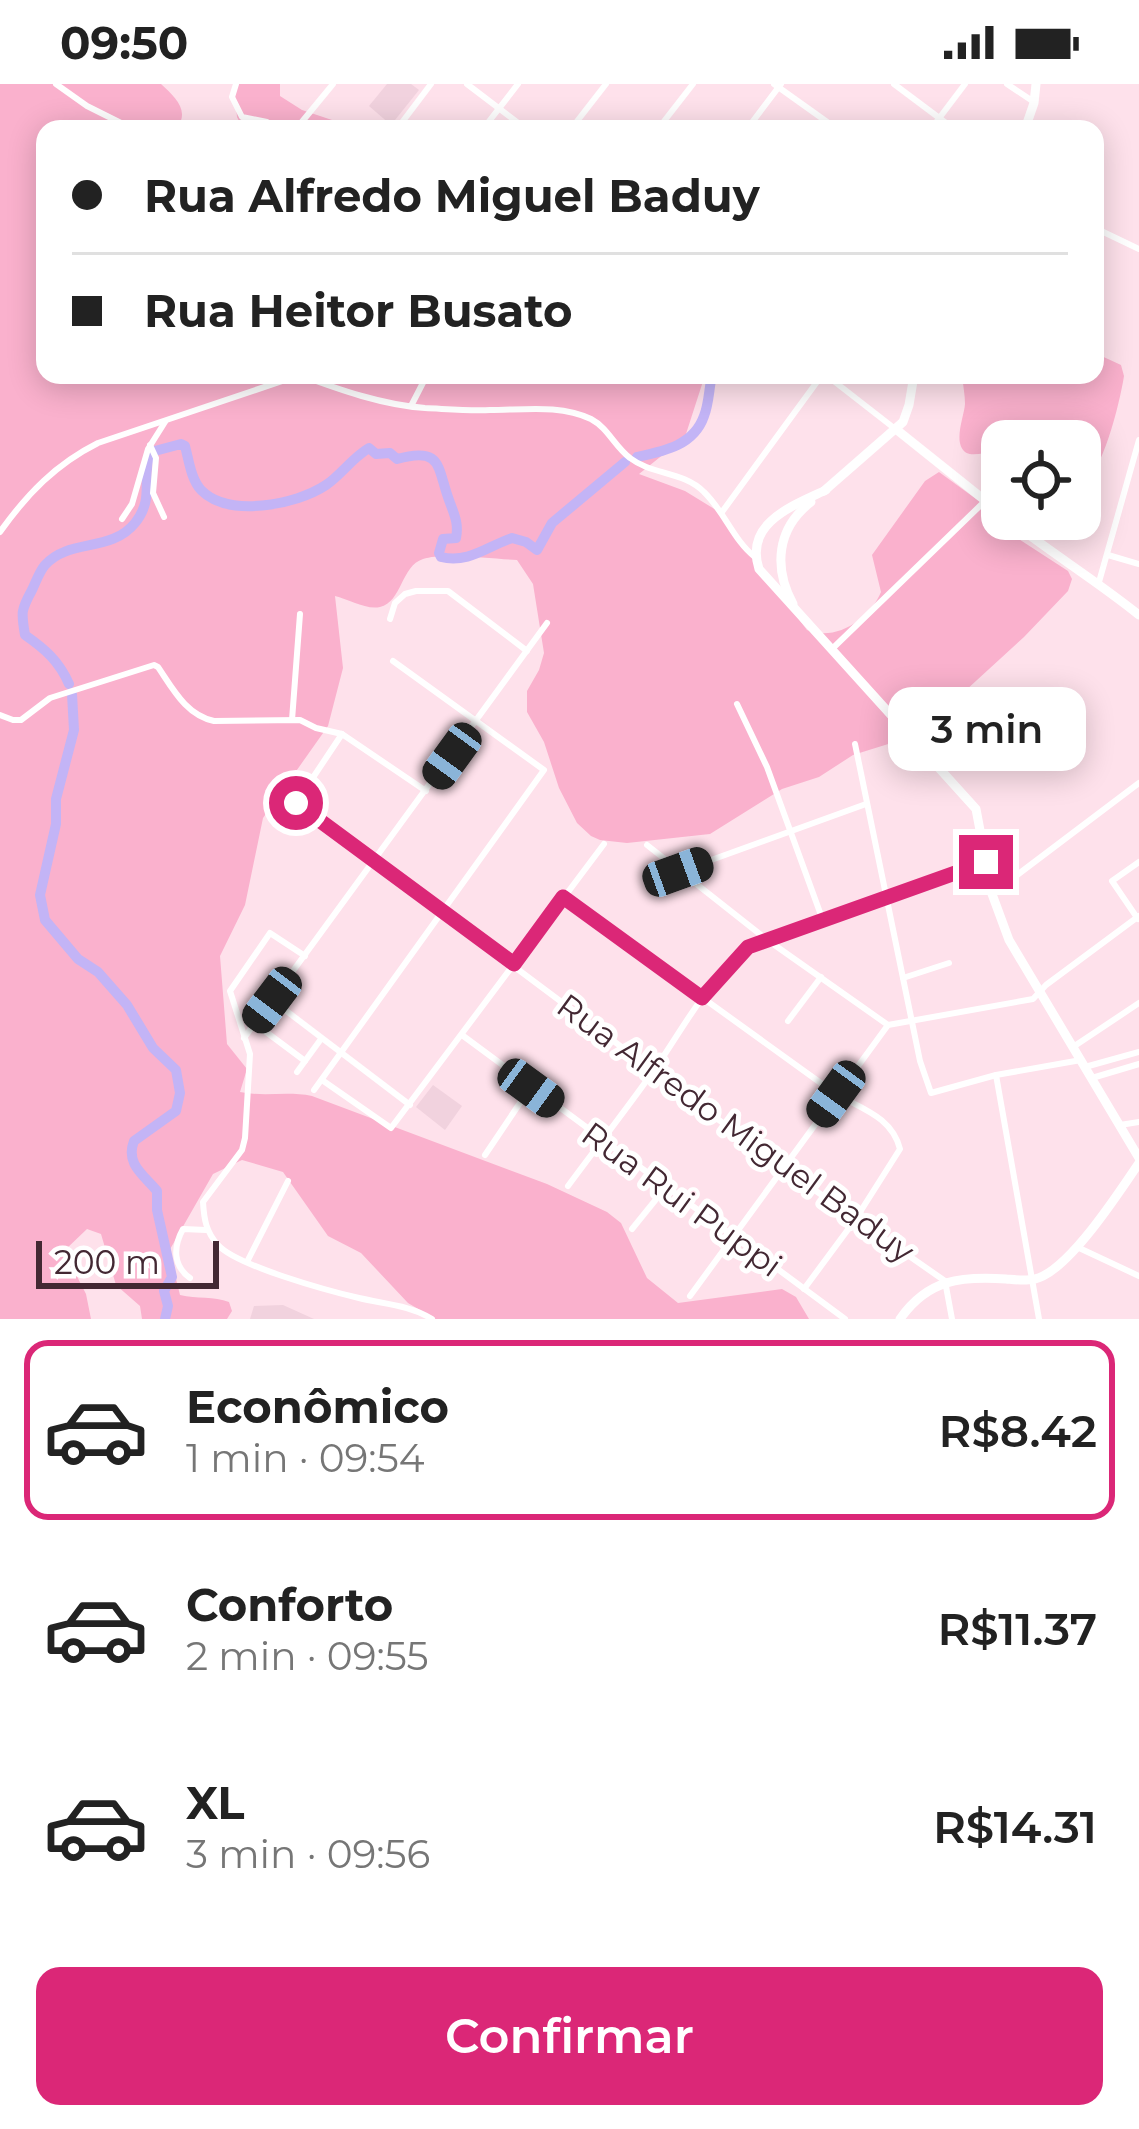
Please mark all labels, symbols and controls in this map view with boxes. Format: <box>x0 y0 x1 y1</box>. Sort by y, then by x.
text: 09:50 <box>60 15 188 70</box>
text: Rua Alfredo Miguel Baduy <box>144 168 760 223</box>
text: Rua Heitor Busato <box>144 283 573 338</box>
map controls <box>981 420 1101 540</box>
button: locate <box>981 420 1101 540</box>
callout: 3 min <box>887 688 1085 772</box>
text: 3 min <box>931 705 1043 753</box>
car <box>416 716 488 796</box>
route start <box>269 776 323 830</box>
route end <box>959 835 1013 889</box>
car <box>638 843 718 901</box>
car <box>236 960 308 1040</box>
street label: Rua Alfredo Miguel Baduy <box>550 985 922 1271</box>
car <box>491 1052 571 1124</box>
car <box>800 1054 872 1134</box>
street label: Rua Rui Puppi <box>574 1113 790 1285</box>
scale bar <box>36 1235 219 1288</box>
text: 200 m <box>54 1242 160 1282</box>
icon: car <box>42 1376 150 1484</box>
text: Econômico <box>186 1379 449 1434</box>
text: R$8.42 <box>939 1403 1097 1458</box>
text: 1 min · 09:54 <box>186 1434 425 1482</box>
icon: car <box>42 1574 150 1682</box>
text: Conforto <box>186 1577 393 1632</box>
text: R$11.37 <box>937 1601 1097 1656</box>
text: 2 min · 09:55 <box>186 1632 429 1680</box>
icon: car <box>42 1772 150 1880</box>
text: XL <box>186 1775 244 1830</box>
text: R$14.31 <box>933 1799 1097 1854</box>
text: 3 min · 09:56 <box>186 1830 430 1878</box>
button: Confirmar <box>36 1967 1103 2105</box>

